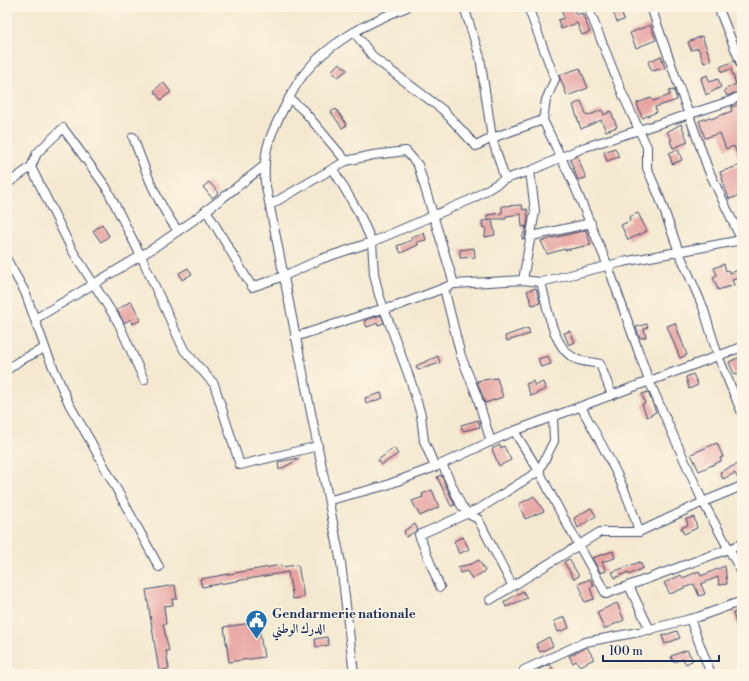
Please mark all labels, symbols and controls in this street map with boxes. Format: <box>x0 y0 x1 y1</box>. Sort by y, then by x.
place label: Gendarmerie nationale الدرك الوطني <box>272 606 416 641</box>
public building icon: Gendarmerie nationale الدرك الوطني <box>244 607 270 640</box>
scale bar <box>603 637 719 663</box>
text: 100 m <box>609 644 643 659</box>

